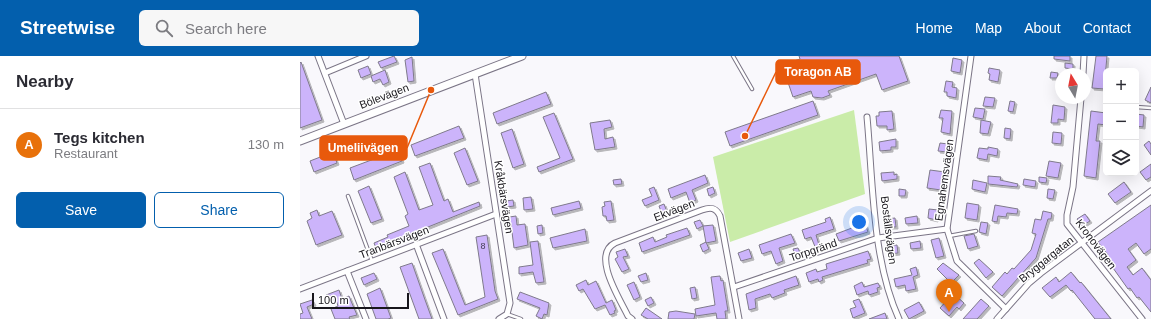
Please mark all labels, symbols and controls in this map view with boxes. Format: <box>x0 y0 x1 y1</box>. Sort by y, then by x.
search box <box>139 10 419 46</box>
text: Streetwise <box>20 17 115 38</box>
icon: search <box>153 17 175 39</box>
text: Search here <box>185 20 267 37</box>
text: Home <box>916 20 953 36</box>
text: Map <box>975 20 1002 36</box>
text: About <box>1024 20 1061 36</box>
text: Contact <box>1083 20 1131 36</box>
callout: Toragon AB <box>776 60 860 84</box>
text: Toragon AB <box>784 65 852 79</box>
north arrow <box>1055 68 1091 104</box>
map controls <box>1103 68 1139 176</box>
button: + <box>1103 68 1139 104</box>
text: Nearby <box>16 72 74 91</box>
street label: Bölevägen <box>358 81 410 111</box>
button: − <box>1103 104 1139 140</box>
text: Tegs kitchen <box>54 129 145 146</box>
callout: Umeliivägen <box>320 136 407 160</box>
text: A <box>24 137 34 152</box>
text: 130 m <box>248 137 284 152</box>
street label: Egnahemsvägen <box>932 138 956 222</box>
button: layers <box>1103 140 1139 176</box>
text: Umeliivägen <box>328 141 398 155</box>
text: Restaurant <box>54 146 118 161</box>
street label: Kråkbärsvägen <box>492 160 516 234</box>
button: Save <box>16 192 146 228</box>
button: Share <box>154 192 284 228</box>
street label: Boställsvägen <box>879 195 899 265</box>
street label: Ekvägen <box>652 197 696 223</box>
your location <box>849 212 869 232</box>
street label: Kronovägen <box>1073 217 1119 271</box>
street label: Tranbärsvägen <box>357 223 431 261</box>
street label: Bryggargatan <box>1017 234 1075 284</box>
street label: Torpgränd <box>788 236 838 264</box>
house number: 8 <box>480 241 486 251</box>
pin: A <box>936 279 962 312</box>
scale bar <box>312 291 409 310</box>
text: 100 m <box>318 294 349 306</box>

